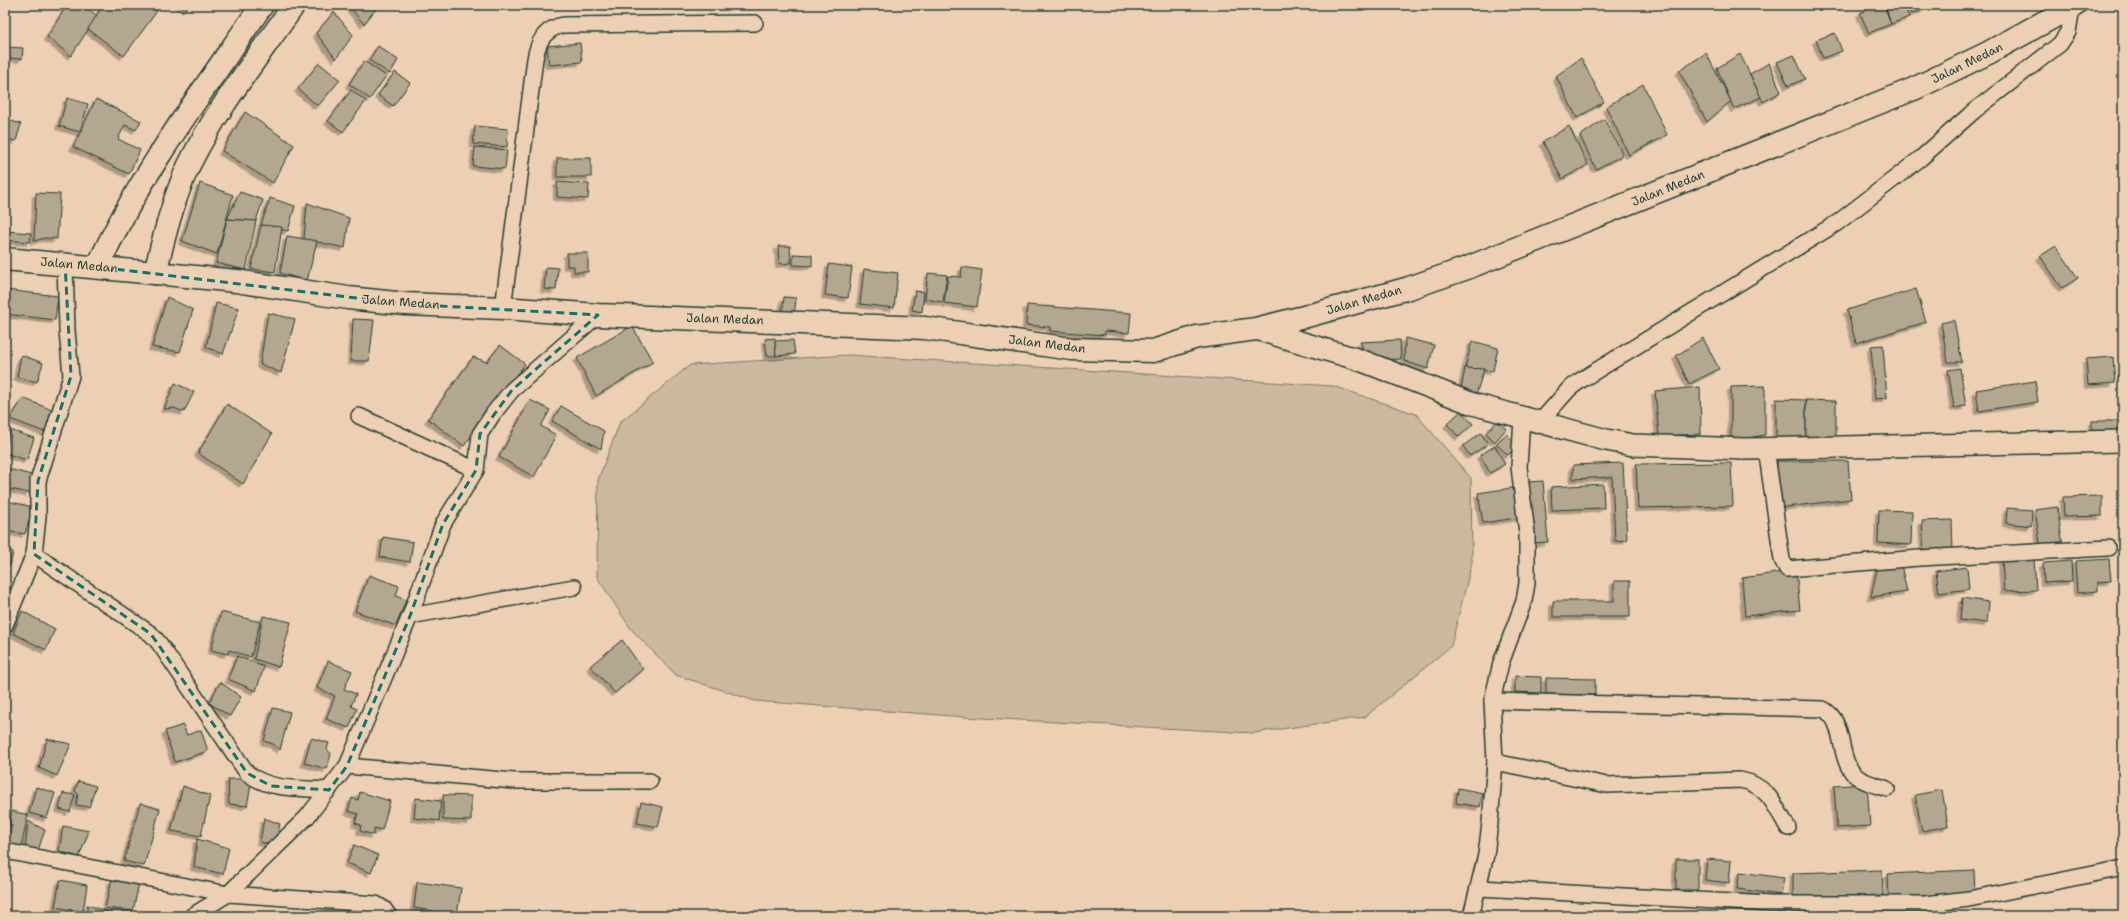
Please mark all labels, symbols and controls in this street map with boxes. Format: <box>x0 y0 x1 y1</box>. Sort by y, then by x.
street label: Jalan Medan <box>1929 39 2005 87</box>
street label: Jalan Medan <box>1629 166 1707 210</box>
street label: Jalan Medan <box>40 254 118 276</box>
street label: Jalan Medan <box>1325 282 1403 318</box>
street label: Jalan Medan <box>362 291 440 313</box>
street label: Jalan Medan <box>686 310 764 328</box>
street label: Jalan Medan <box>1008 331 1086 357</box>

